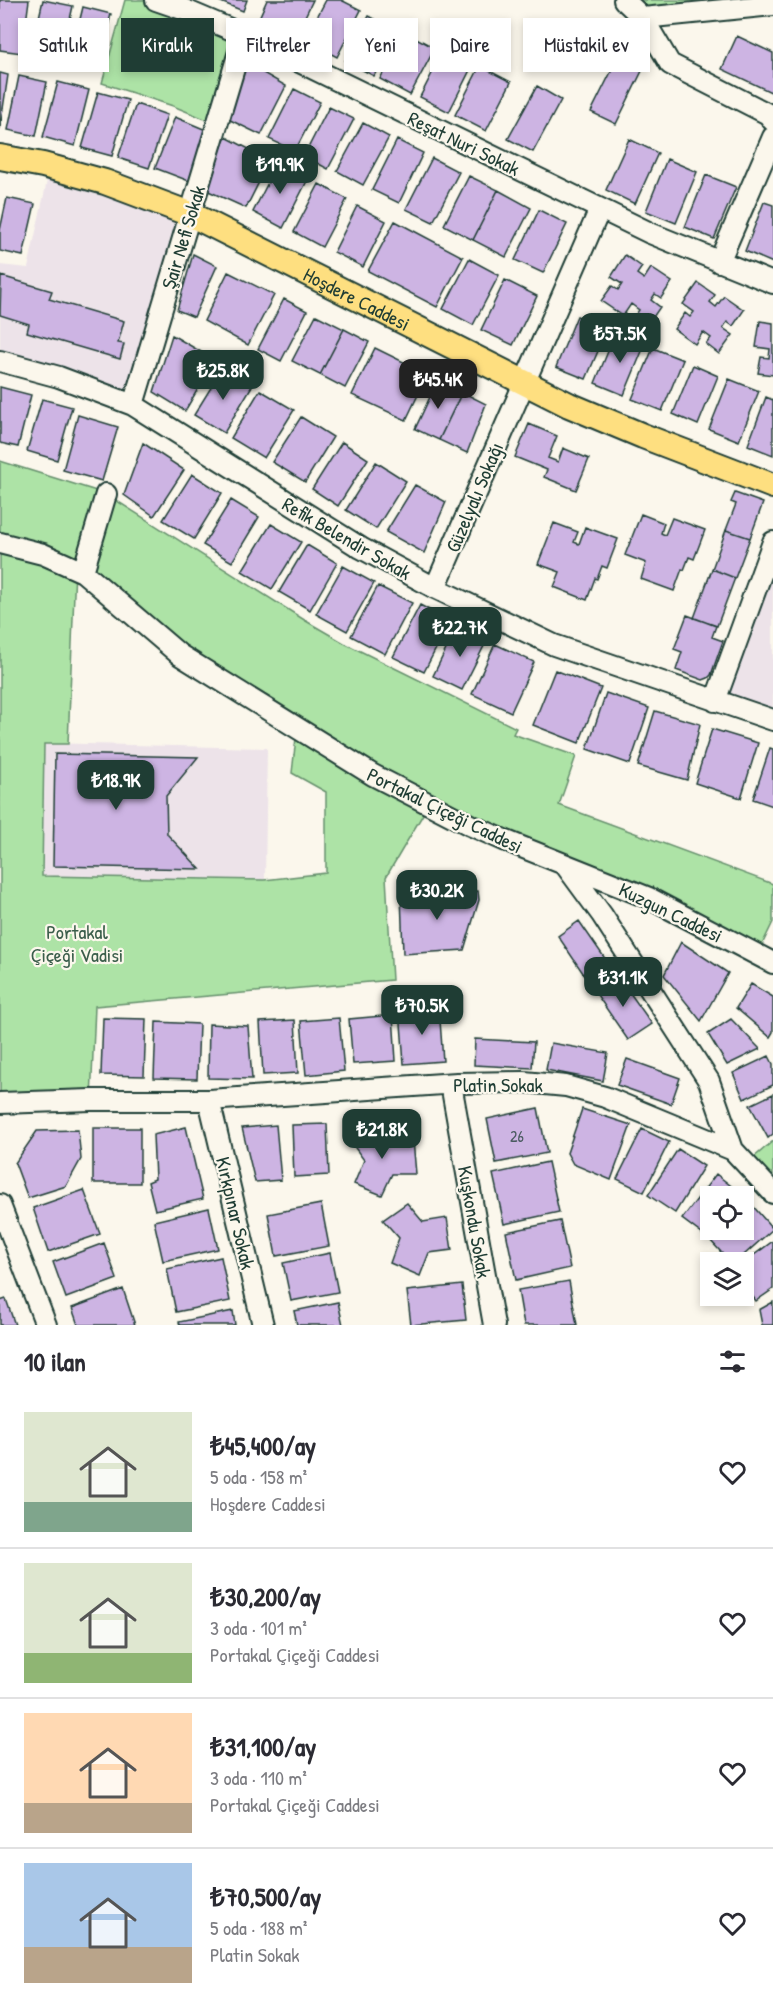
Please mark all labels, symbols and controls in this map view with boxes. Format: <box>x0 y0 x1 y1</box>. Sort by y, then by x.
chip: Satılık <box>18 18 109 72</box>
chip: Kiralık <box>121 18 214 72</box>
chip: Filtreler <box>226 18 332 72</box>
chip: Yeni <box>344 18 418 72</box>
chip: Daire <box>430 18 511 72</box>
chip: Müstakil ev <box>523 18 650 72</box>
street label: Reşat Nuri Sokak <box>404 104 524 182</box>
pin: ₺19.9K <box>231 144 329 195</box>
text: ₺19.9K <box>256 150 304 177</box>
street label: Şair Nefi Sokak <box>154 182 212 292</box>
street label: Hoşdere Caddesi <box>299 260 415 336</box>
pin: ₺57.5K <box>571 313 669 364</box>
text: ₺57.5K <box>594 319 647 346</box>
pin: ₺25.8K <box>174 350 272 401</box>
text: ₺25.8K <box>197 356 249 383</box>
pin: ₺45.4K <box>389 359 487 410</box>
text: ₺45.4K <box>413 365 463 392</box>
street label: Güzelyalı Sokağı <box>439 438 509 556</box>
street label: Refik Belendir Sokak <box>278 490 416 586</box>
pin: ₺22.7K <box>411 607 509 658</box>
text: ₺22.7K <box>433 613 487 640</box>
pin: ₺18.9K <box>67 760 165 811</box>
street label: Portakal Çiçeği Caddesi <box>363 761 527 859</box>
text: ₺18.9K <box>91 766 141 793</box>
pin: ₺30.2K <box>388 870 486 921</box>
street label: Kuzgun Caddesi <box>615 875 727 949</box>
text: ₺30.2K <box>410 876 464 903</box>
park label: Portakal Çiçeği Vadisi <box>31 918 123 968</box>
pin: ₺31.1K <box>574 957 672 1008</box>
text: ₺31.1K <box>598 963 648 990</box>
pin: ₺70.5K <box>373 985 471 1036</box>
text: ₺70.5K <box>395 991 449 1018</box>
street label: Platin Sokak <box>453 1071 543 1098</box>
pin: ₺21.8K <box>333 1109 431 1160</box>
text: ₺21.8K <box>356 1115 408 1142</box>
house number: 26 <box>510 1125 524 1147</box>
street label: Kırkpınar Sokak <box>210 1154 262 1272</box>
street label: Kuşkondu Sokak <box>452 1164 498 1280</box>
map controls <box>700 1186 754 1306</box>
button: locate <box>700 1186 754 1240</box>
button: layers <box>700 1252 754 1306</box>
text: 10 ilan <box>24 1344 86 1379</box>
icon: filters <box>716 1345 749 1378</box>
text: ₺45,400/ay <box>210 1428 316 1463</box>
icon: home <box>72 1436 144 1508</box>
icon: heart <box>716 1456 749 1489</box>
text: 5 oda · 158 m² <box>210 1463 307 1490</box>
text: Hoşdere Caddesi <box>210 1490 326 1517</box>
text: ₺30,200/ay <box>210 1579 321 1614</box>
icon: home <box>72 1587 144 1659</box>
icon: heart <box>716 1607 749 1640</box>
text: 3 oda · 101 m² <box>210 1614 307 1641</box>
text: Portakal Çiçeği Caddesi <box>210 1641 380 1668</box>
text: ₺31,100/ay <box>210 1729 316 1764</box>
icon: home <box>72 1737 144 1809</box>
icon: heart <box>716 1757 749 1790</box>
text: 3 oda · 110 m² <box>210 1764 307 1791</box>
text: Portakal Çiçeği Caddesi <box>210 1791 380 1818</box>
text: ₺70,500/ay <box>210 1879 321 1914</box>
icon: home <box>72 1887 144 1959</box>
icon: heart <box>716 1907 749 1940</box>
text: 5 oda · 188 m² <box>210 1914 307 1941</box>
text: Platin Sokak <box>210 1941 299 1968</box>

